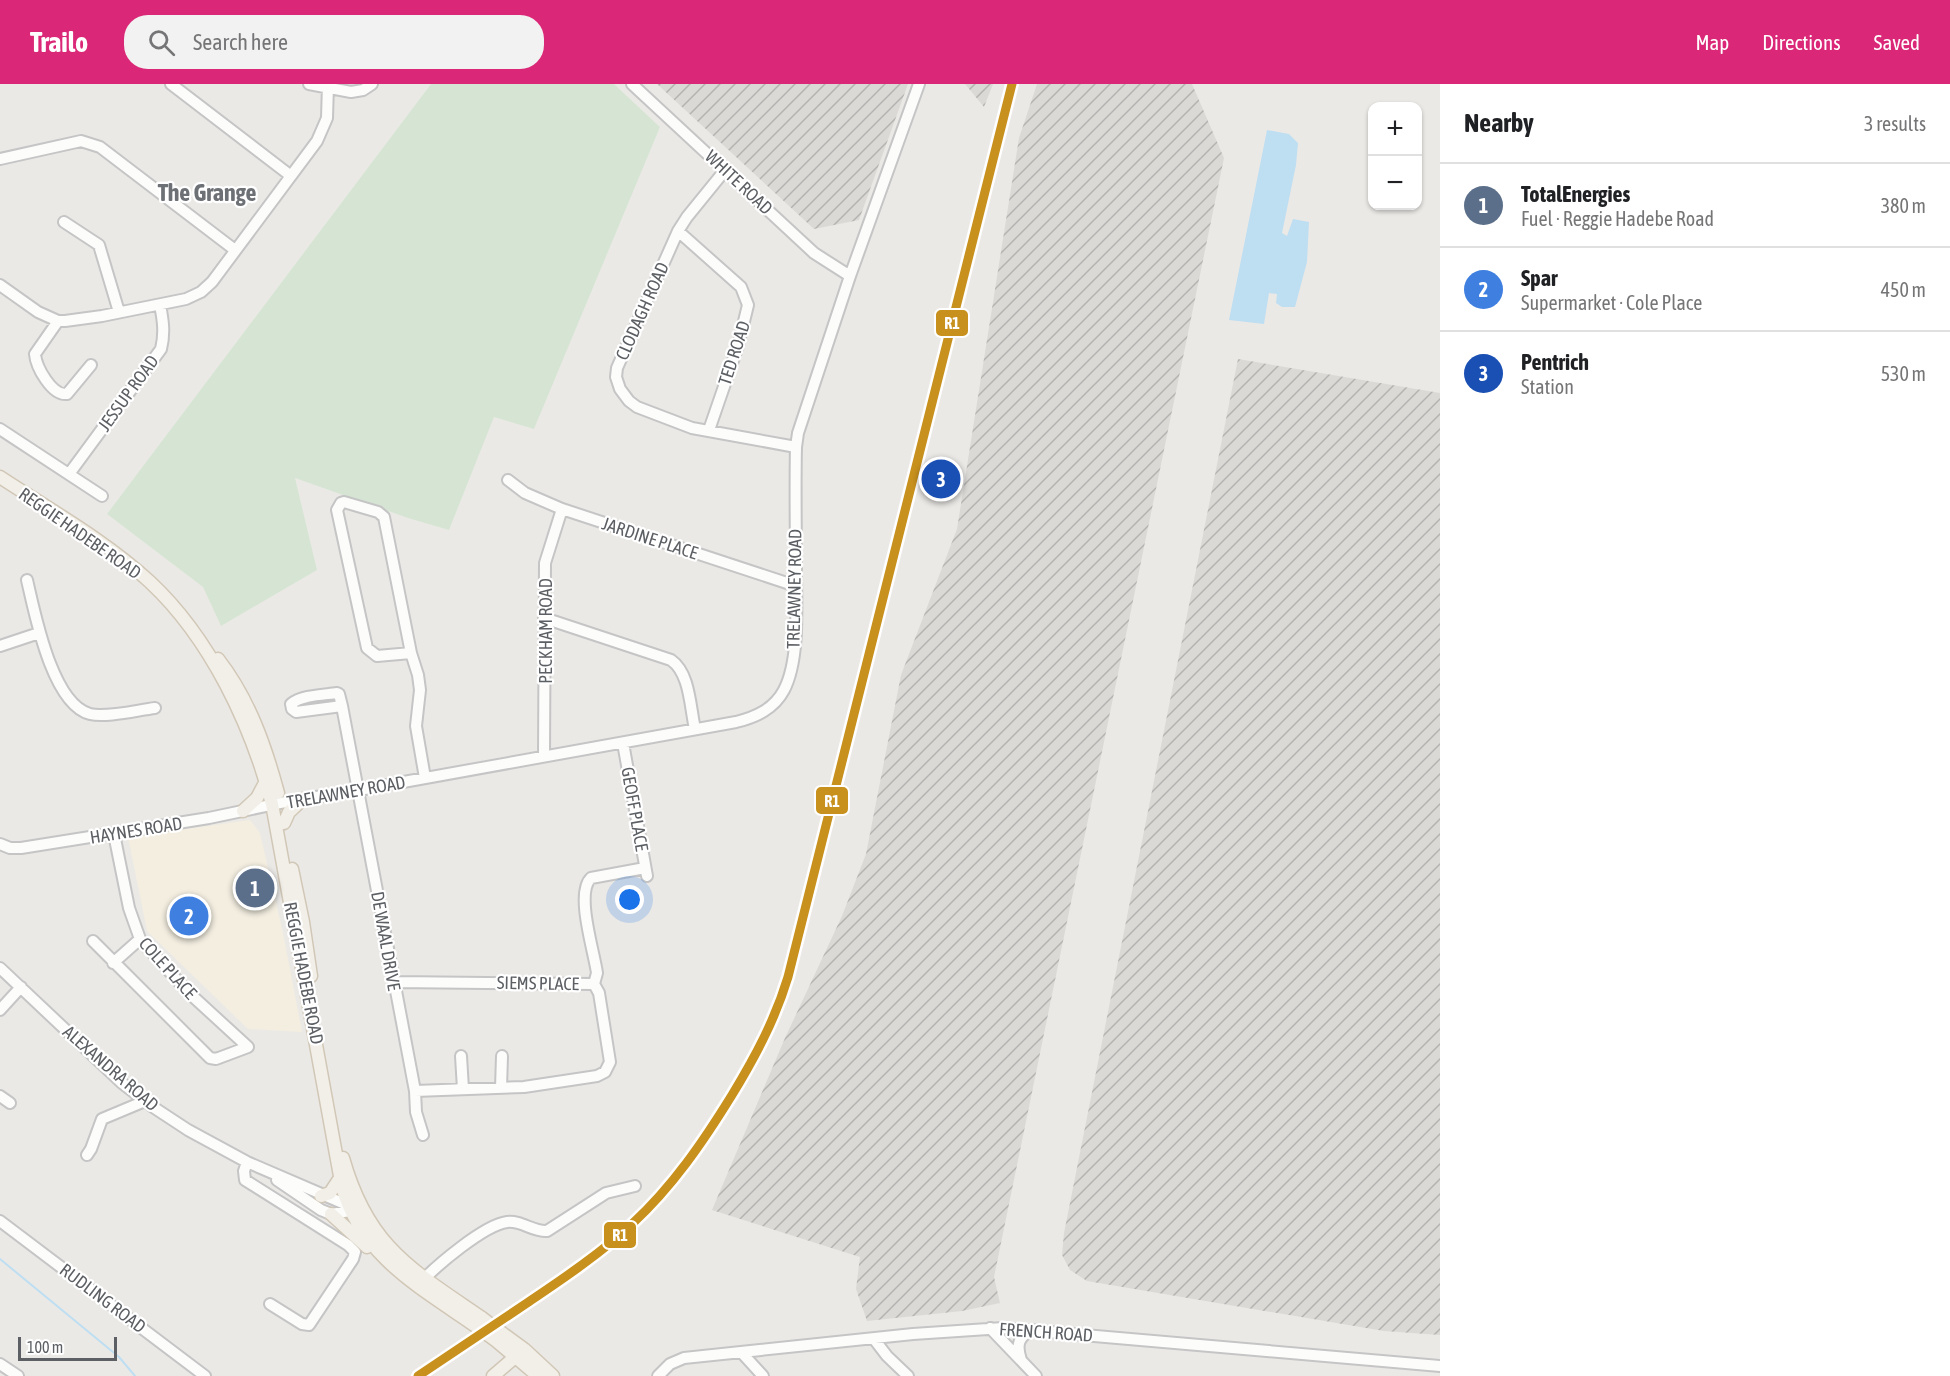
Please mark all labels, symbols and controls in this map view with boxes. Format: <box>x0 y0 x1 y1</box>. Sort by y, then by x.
search box <box>124 15 544 69</box>
text: Trailo <box>30 26 88 58</box>
icon: search <box>145 26 178 59</box>
text: Search here <box>193 29 288 55</box>
text: Map <box>1695 30 1729 54</box>
text: Directions <box>1762 30 1841 54</box>
text: Saved <box>1874 30 1920 54</box>
map controls <box>1368 102 1422 210</box>
button: + <box>1368 102 1422 156</box>
text: Nearby <box>1464 108 1534 138</box>
text: 3 results <box>1864 112 1926 135</box>
street label: WHITE ROAD <box>701 146 777 218</box>
button: − <box>1368 156 1422 210</box>
district label: The Grange <box>158 179 256 206</box>
text: TotalEnergies <box>1521 181 1630 207</box>
text: 1 <box>1479 194 1488 217</box>
text: 380 m <box>1881 194 1926 217</box>
text: Fuel · Reggie Hadebe Road <box>1521 207 1714 230</box>
street label: CLODAGH ROAD <box>611 259 673 363</box>
text: Spar <box>1521 265 1557 291</box>
text: 2 <box>1479 278 1488 301</box>
text: 450 m <box>1881 278 1926 301</box>
text: Supermarket · Cole Place <box>1521 291 1702 314</box>
line badge: R1 <box>935 309 969 337</box>
text: R1 <box>944 314 960 332</box>
street label: TED ROAD <box>714 318 754 388</box>
text: Pentrich <box>1521 349 1589 375</box>
street label: JESSUP ROAD <box>93 351 163 435</box>
text: 3 <box>1479 362 1488 385</box>
text: 530 m <box>1881 362 1926 385</box>
text: Station <box>1521 375 1574 398</box>
pin: 3 <box>922 456 960 502</box>
street label: REGGIE HADEBE ROAD <box>15 483 145 583</box>
street label: JARDINE PLACE <box>599 513 701 563</box>
street label: TRELAWNEY ROAD <box>782 529 806 649</box>
street label: PECKHAM ROAD <box>535 578 556 684</box>
street label: GEOFF PLACE <box>617 765 653 853</box>
street label: TRELAWNEY ROAD <box>285 771 407 813</box>
line badge: R1 <box>815 786 849 815</box>
text: R1 <box>824 792 840 810</box>
street label: HAYNES ROAD <box>88 812 184 848</box>
pin: 1 <box>236 866 274 910</box>
your location <box>615 885 644 914</box>
street label: DE WAAL DRIVE <box>367 890 405 992</box>
pin: 2 <box>170 894 208 938</box>
street label: REGGIE HADEBE ROAD <box>280 900 328 1046</box>
street label: COLE PLACE <box>135 933 201 1003</box>
street label: SIEMS PLACE <box>497 972 580 994</box>
street label: ALEXANDRA ROAD <box>59 1021 163 1115</box>
line badge: R1 <box>603 1221 637 1249</box>
text: R1 <box>612 1226 628 1244</box>
street label: RUDLING ROAD <box>56 1259 150 1337</box>
street label: FRENCH ROAD <box>998 1318 1094 1346</box>
scale bar <box>18 1334 117 1362</box>
text: 100 m <box>27 1338 63 1356</box>

